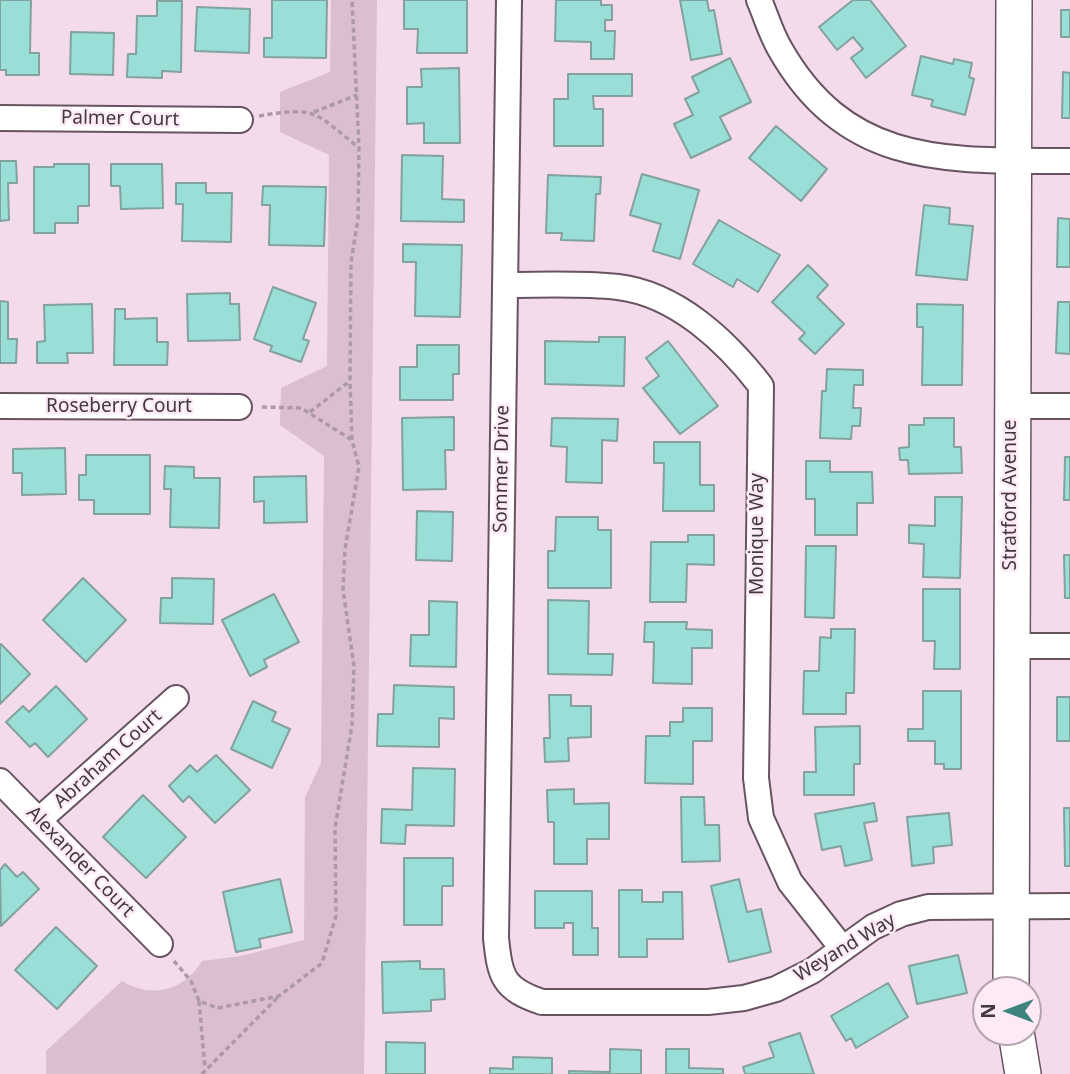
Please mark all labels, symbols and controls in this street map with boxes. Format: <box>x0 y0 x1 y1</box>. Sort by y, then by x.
street label: Palmer Court <box>61 107 179 131</box>
street label: Roseberry Court <box>46 396 192 418</box>
street label: Sommer Drive <box>489 405 515 533</box>
street label: Stratford Avenue <box>1000 419 1022 571</box>
street label: Monique Way <box>747 473 769 595</box>
street label: Abraham Court <box>49 705 167 813</box>
street label: Alexander Court <box>21 802 139 922</box>
street label: Weyand Way <box>790 909 900 987</box>
north arrow <box>972 976 1042 1046</box>
text: N <box>975 1003 1001 1019</box>

